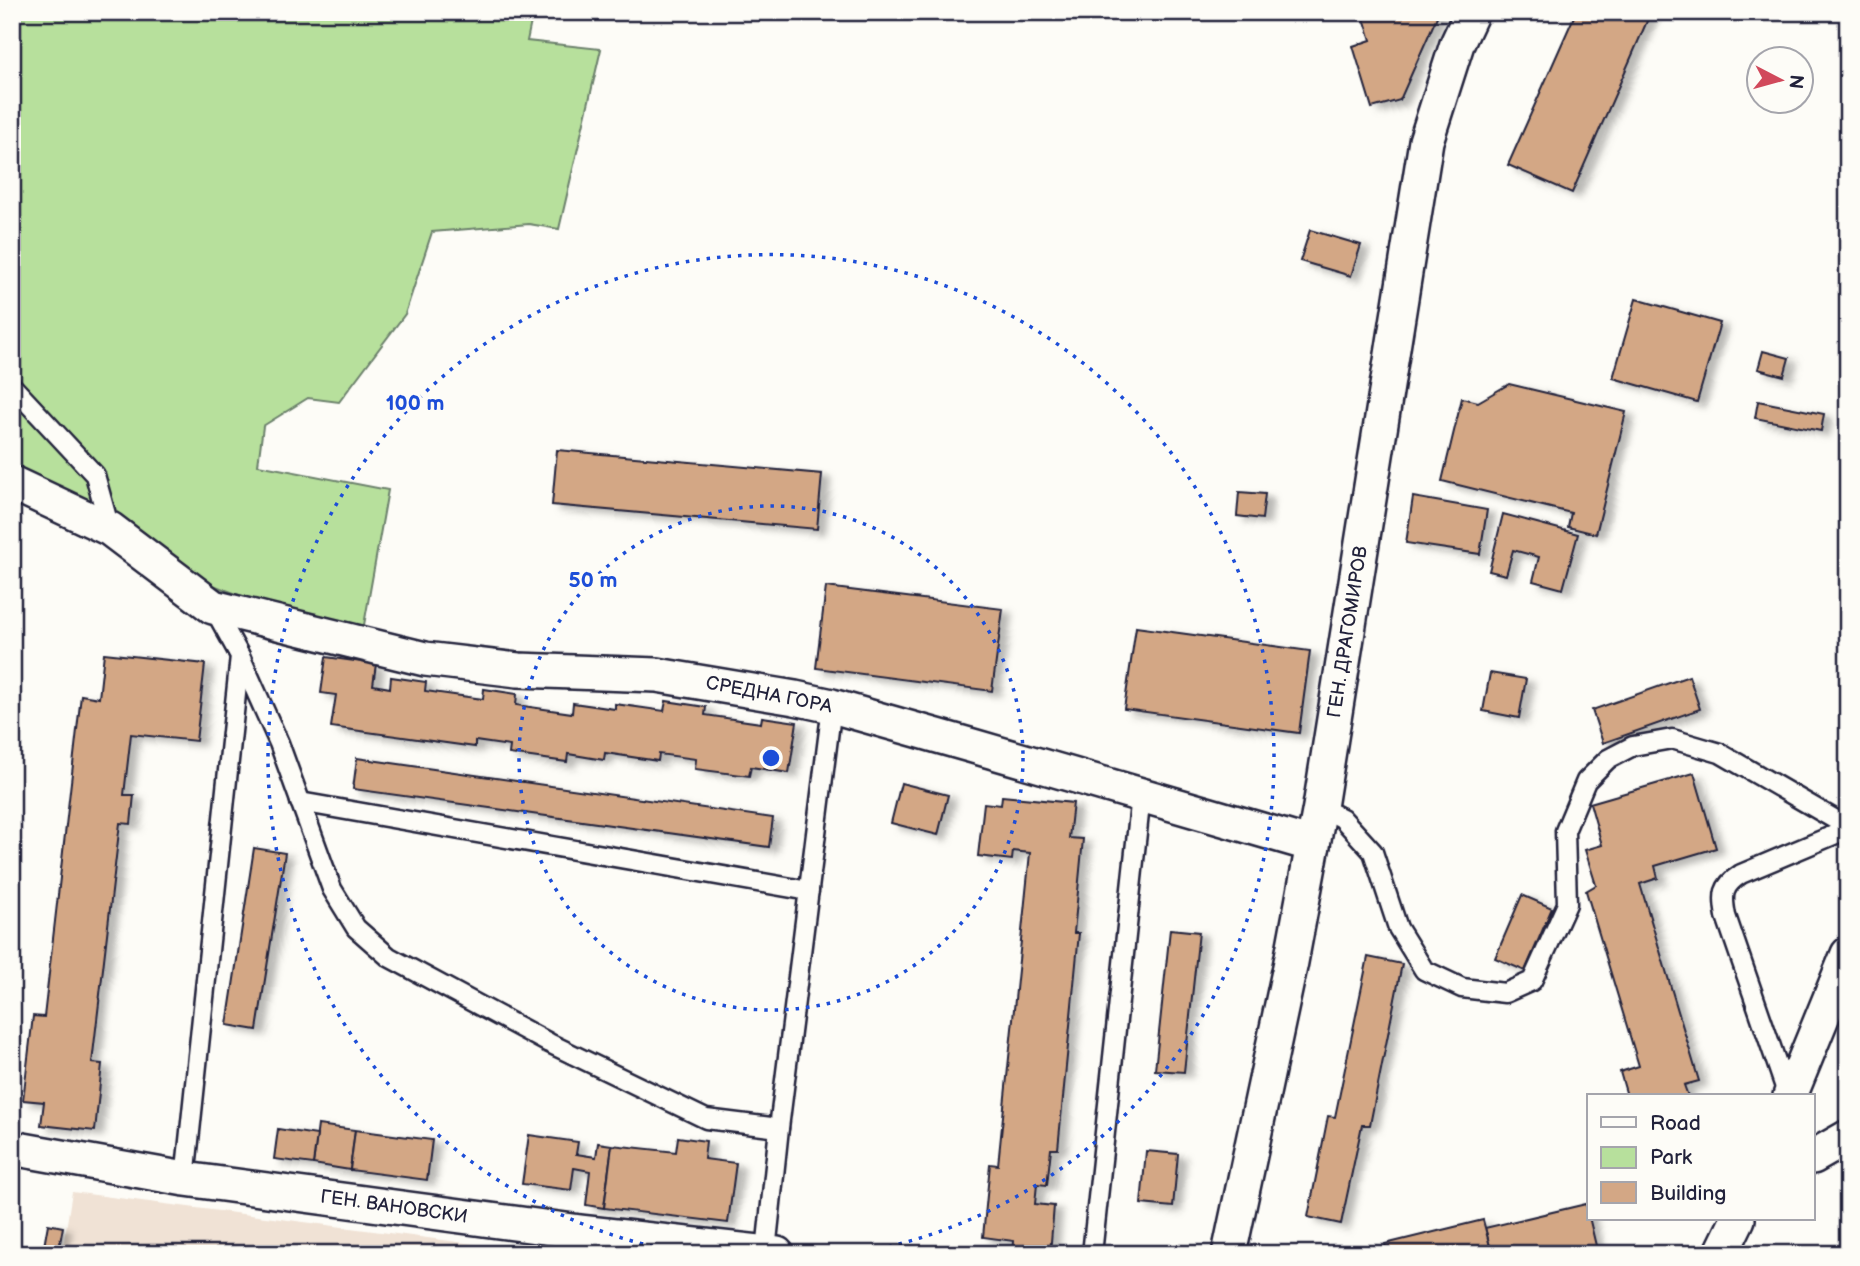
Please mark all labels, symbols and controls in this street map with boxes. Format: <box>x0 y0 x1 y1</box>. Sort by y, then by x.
north arrow <box>1744 46 1814 116</box>
text: N <box>1783 73 1808 90</box>
text: 100 m <box>386 391 444 416</box>
street label: ГЕН. ДРАГОМИРОВ <box>1323 544 1373 720</box>
text: 50 m <box>569 568 617 593</box>
street label: СРЕДНА ГОРА <box>704 671 835 719</box>
centre of rings <box>759 746 783 770</box>
legend <box>1587 1094 1814 1220</box>
text: Road <box>1650 1111 1701 1136</box>
text: Park <box>1650 1145 1693 1170</box>
text: Building <box>1650 1181 1726 1206</box>
street label: ГЕН. ВАНОВСКИ <box>319 1185 469 1229</box>

